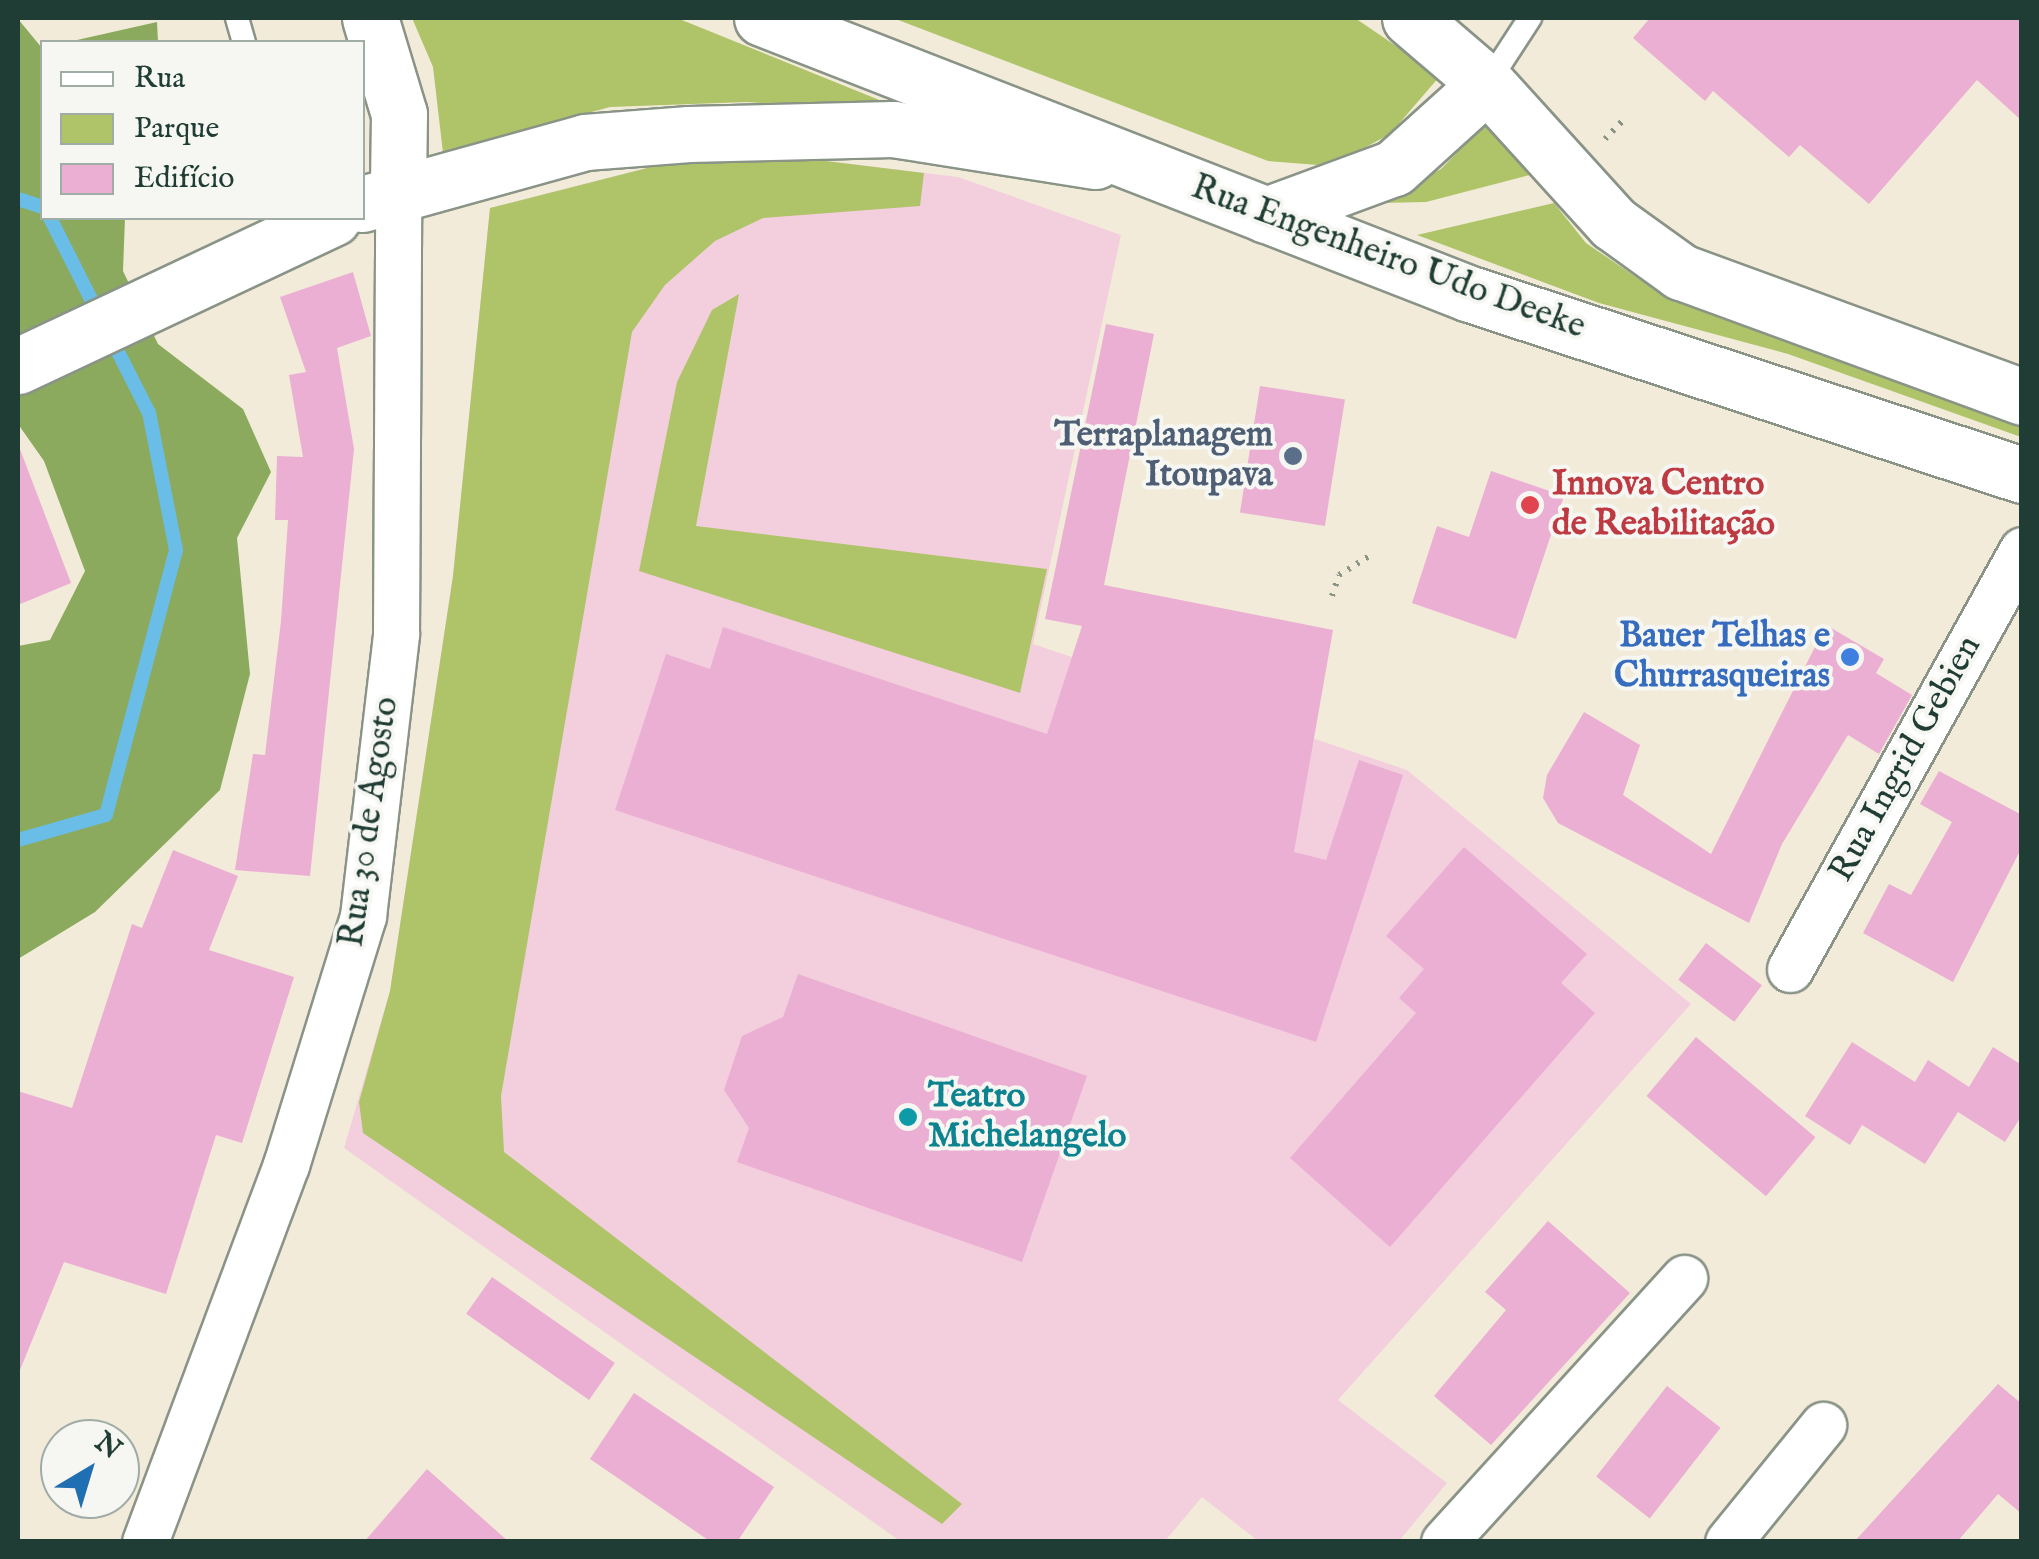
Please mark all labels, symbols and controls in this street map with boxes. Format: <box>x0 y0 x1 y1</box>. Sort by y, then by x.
legend <box>40 40 365 220</box>
text: Rua <box>134 60 185 98</box>
text: Parque <box>134 110 219 148</box>
text: Edifício <box>134 160 235 198</box>
street label: Rua Engenheiro Udo Deeke <box>1185 167 1591 349</box>
place label: Terraplanagem Itoupava <box>1054 415 1273 497</box>
marker: Terraplanagem Itoupava <box>1282 445 1304 467</box>
place label: Innova Centro de Reabilitação <box>1552 464 1775 546</box>
marker: Innova Centro de Reabilitação <box>1517 492 1543 518</box>
place label: Bauer Telhas e Churrasqueiras <box>1614 616 1830 698</box>
street label: Rua Ingrid Gebien <box>1821 629 1991 889</box>
marker: Bauer Telhas e Churrasqueiras <box>1839 646 1861 668</box>
street label: Rua 30 de Agosto <box>332 694 408 950</box>
place label: Teatro Michelangelo <box>928 1076 1126 1158</box>
marker: Teatro Michelangelo <box>897 1106 919 1128</box>
north arrow <box>40 1419 140 1519</box>
text: N <box>87 1425 128 1468</box>

